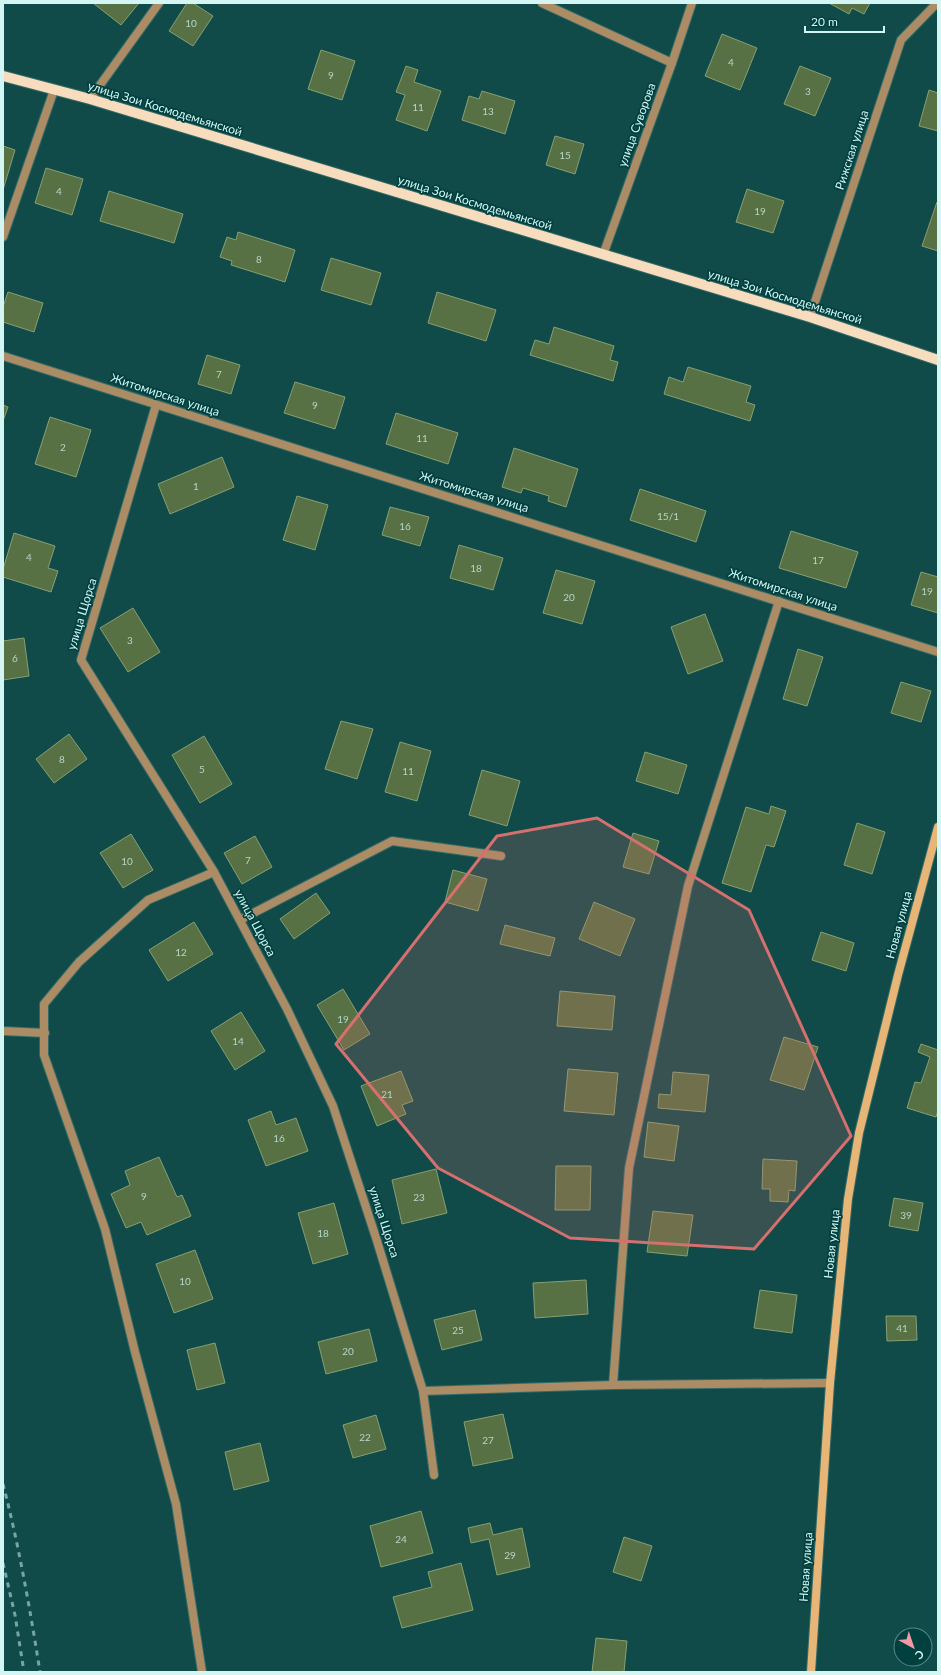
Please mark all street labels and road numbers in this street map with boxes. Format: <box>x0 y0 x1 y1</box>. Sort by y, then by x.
street label: улица Зои Космодемьянской <box>86 78 244 139</box>
street label: улица Суворова <box>614 81 659 169</box>
street label: Рижская улица <box>832 108 871 192</box>
street label: улица Зои Космодемьянской <box>396 172 554 233</box>
street label: улица Зои Космодемьянской <box>706 266 864 327</box>
street label: Житомирская улица <box>109 370 222 419</box>
street label: Житомирская улица <box>418 468 531 515</box>
street label: Житомирская улица <box>727 565 840 614</box>
street label: улица Щорса <box>64 576 100 652</box>
street label: улица Щорса <box>231 886 279 959</box>
street label: Новая улица <box>882 889 915 960</box>
street label: улица Щорса <box>366 1184 403 1259</box>
street label: Новая улица <box>820 1209 843 1279</box>
street label: Новая улица <box>796 1532 815 1602</box>

